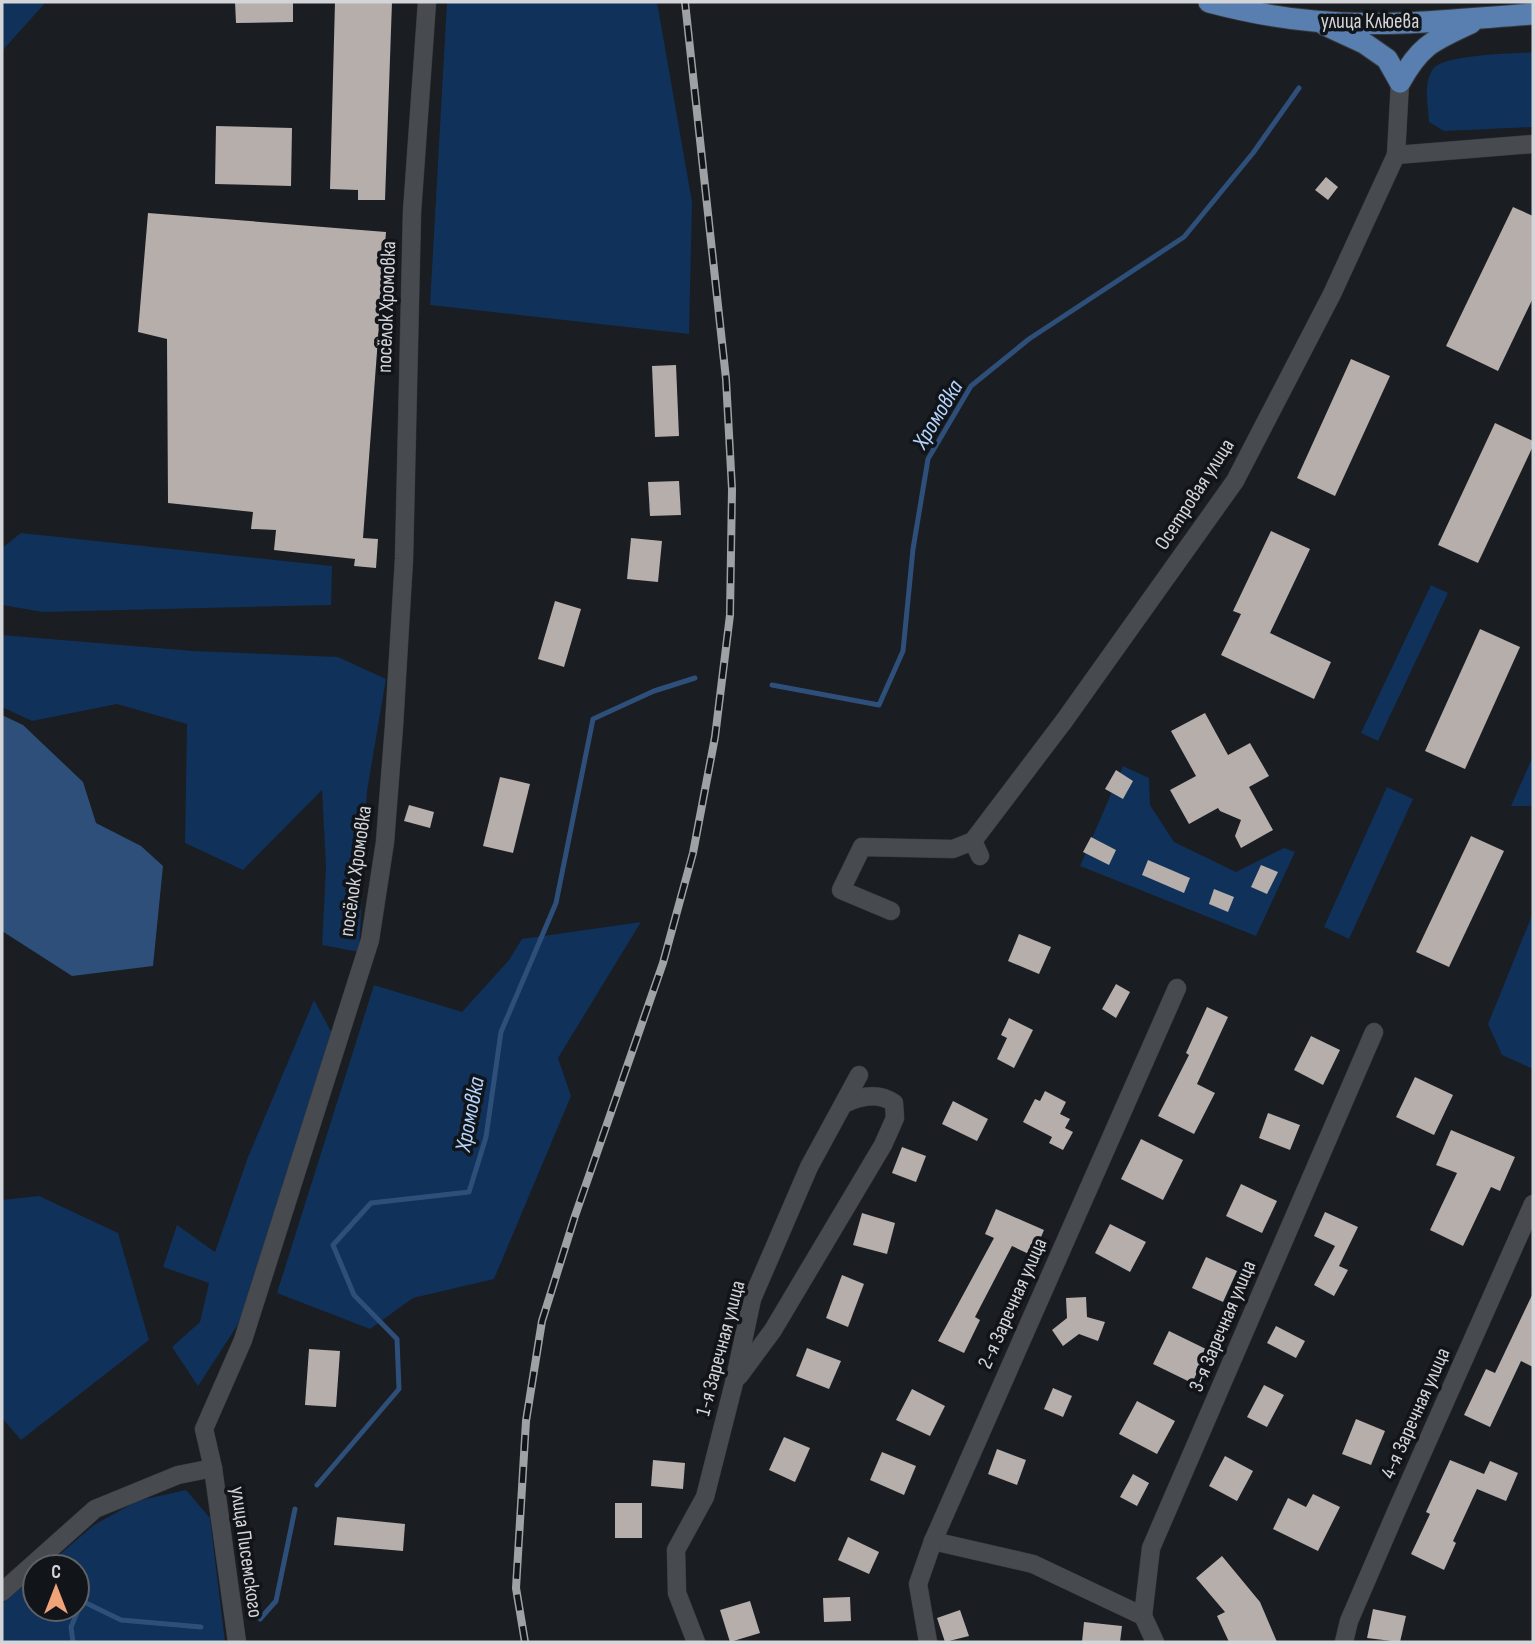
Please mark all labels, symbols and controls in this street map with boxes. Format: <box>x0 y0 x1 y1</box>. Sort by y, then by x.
street label: улица Клюева <box>1321 9 1419 34</box>
street label: посёлок Хромовка <box>372 241 401 373</box>
water label: Хромовка <box>906 374 970 455</box>
street label: Осетровая улица <box>1149 434 1240 554</box>
street label: посёлок Хромовка <box>334 804 377 938</box>
water label: Хромовка <box>449 1074 491 1155</box>
street label: 2-я Заречная улица <box>973 1234 1052 1372</box>
street label: 3-я Заречная улица <box>1184 1257 1261 1396</box>
street label: 1-я Заречная улица <box>690 1278 751 1418</box>
street label: 4-я Заречная улица <box>1375 1344 1455 1482</box>
street label: улица Писемского <box>225 1485 268 1619</box>
north arrow <box>21 1553 91 1623</box>
text: С <box>51 1561 61 1584</box>

